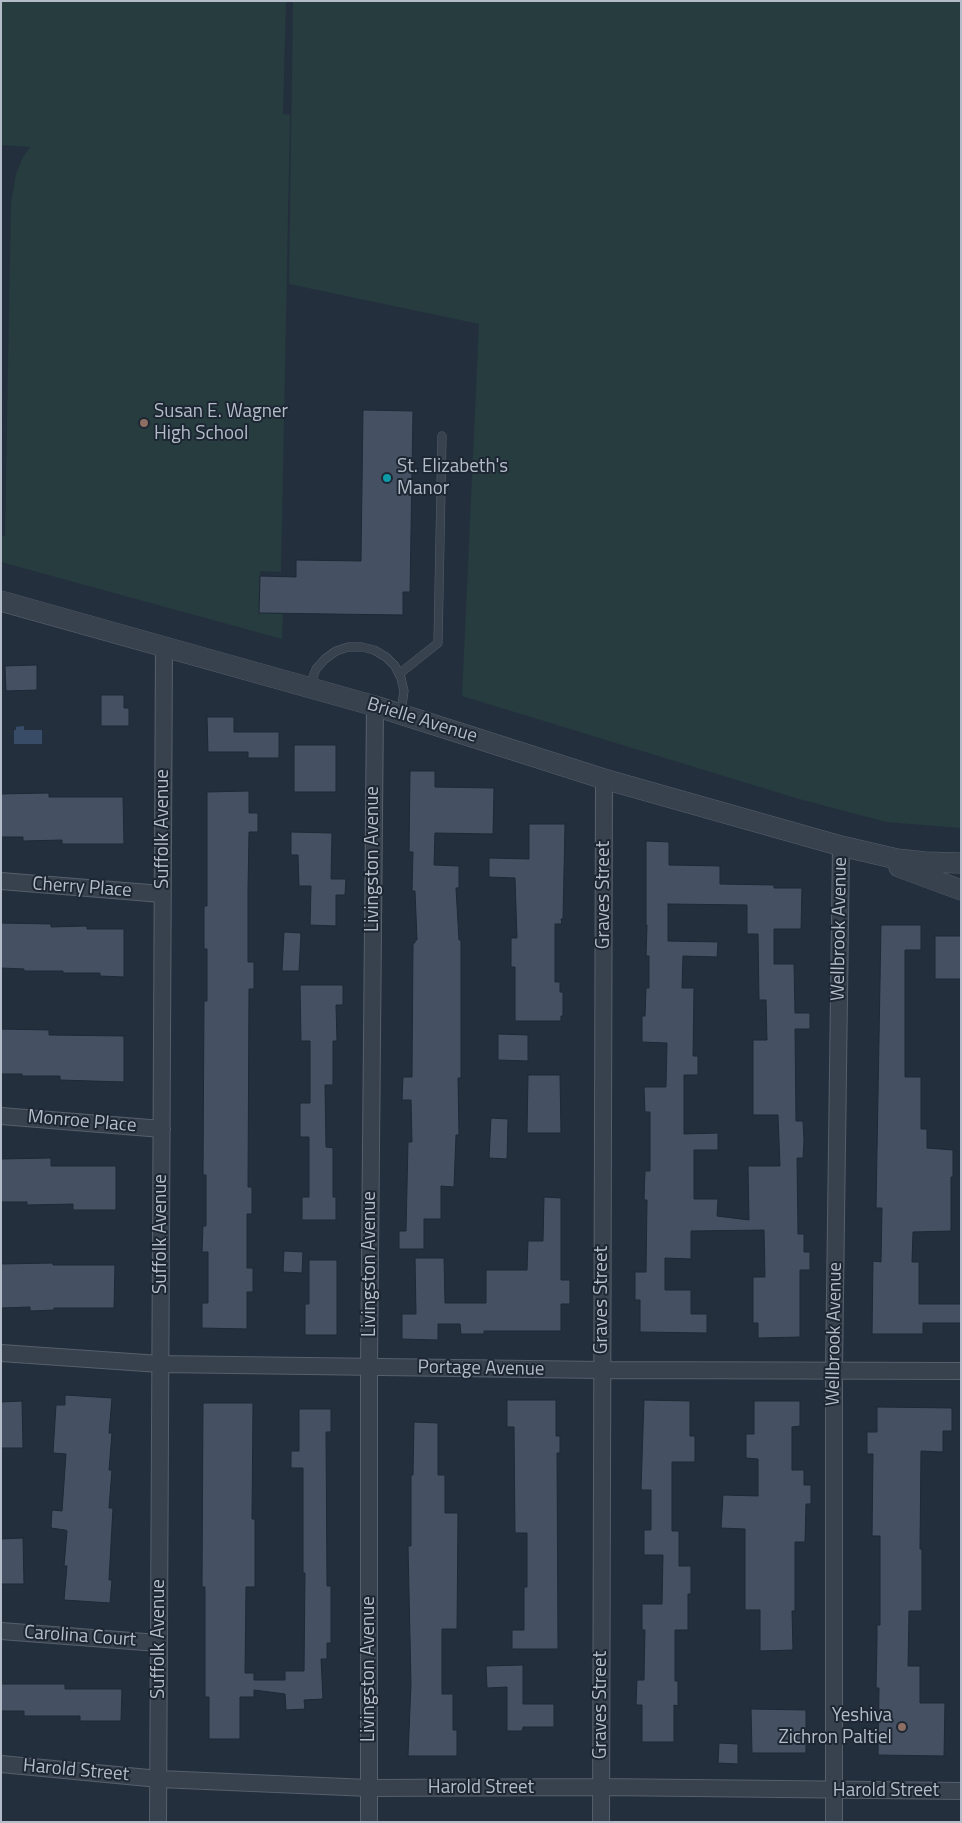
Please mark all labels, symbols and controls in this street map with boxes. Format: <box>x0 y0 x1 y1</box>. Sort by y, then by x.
place label: Susan E. Wagner High School <box>154 401 288 445</box>
marker: Susan E. Wagner High School <box>138 417 150 429</box>
place label: St. Elizabeth's Manor <box>397 456 508 500</box>
marker: St. Elizabeth's Manor <box>381 472 393 484</box>
street label: Brielle Avenue <box>364 693 480 749</box>
street label: Suffolk Avenue <box>152 769 174 889</box>
street label: Livingston Avenue <box>362 786 384 932</box>
street label: Graves Street <box>593 841 615 949</box>
street label: Wellbrook Avenue <box>827 857 853 1001</box>
street label: Cherry Place <box>32 873 132 903</box>
street label: Monroe Place <box>27 1106 137 1138</box>
street label: Suffolk Avenue <box>150 1174 172 1294</box>
street label: Livingston Avenue <box>359 1191 381 1337</box>
street label: Graves Street <box>591 1246 613 1354</box>
street label: Wellbrook Avenue <box>822 1262 848 1406</box>
street label: Portage Avenue <box>417 1356 545 1382</box>
street label: Suffolk Avenue <box>148 1579 170 1699</box>
street label: Livingston Avenue <box>358 1596 380 1742</box>
street label: Carolina Court <box>23 1622 137 1652</box>
street label: Graves Street <box>590 1651 612 1759</box>
place label: Yeshiva Zichron Paltiel <box>778 1705 892 1749</box>
marker: Yeshiva Zichron Paltiel <box>896 1721 908 1733</box>
street label: Harold Street <box>22 1755 130 1787</box>
street label: Harold Street <box>428 1777 534 1799</box>
street label: Harold Street <box>833 1780 939 1802</box>

